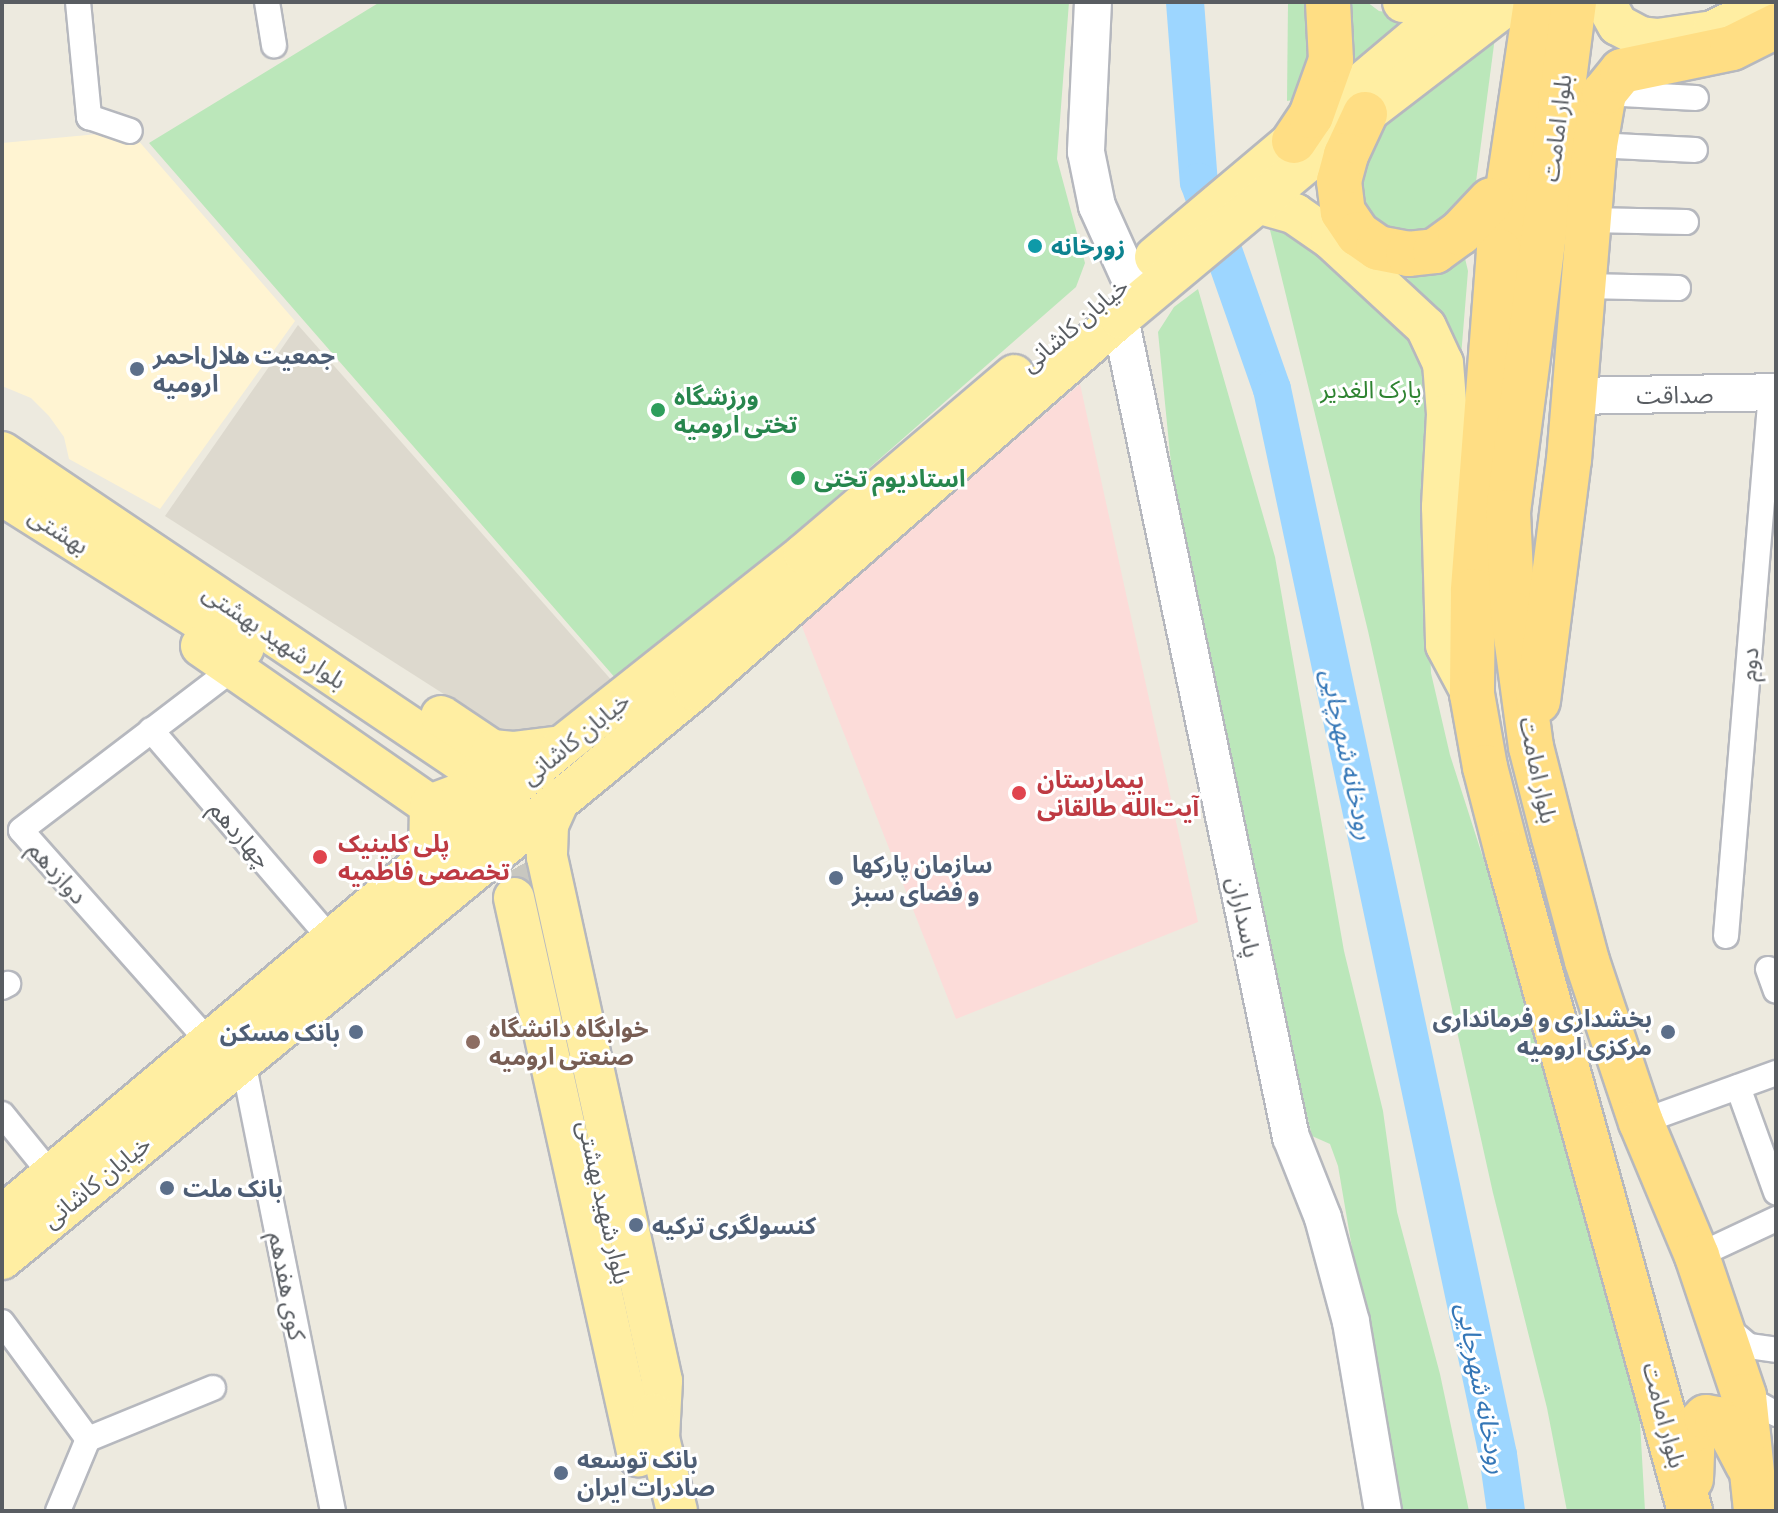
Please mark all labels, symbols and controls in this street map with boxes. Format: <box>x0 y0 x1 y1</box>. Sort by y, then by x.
street label: بلوار امامت <box>1535 73 1577 183</box>
place label: زورخانه <box>1051 232 1125 260</box>
marker: زورخانه <box>1026 237 1044 255</box>
street label: خیابان کاشانی <box>1014 271 1134 377</box>
place label: جمعیت هلال‌احمر ارومیه <box>153 341 335 397</box>
marker: جمعیت هلال‌احمر ارومیه <box>128 360 146 378</box>
park label: پارک الغدیر <box>1320 375 1422 403</box>
street label: صداقت <box>1636 379 1714 409</box>
place label: ورزشگاه تختی ارومیه <box>674 382 797 438</box>
marker: ورزشگاه تختی ارومیه <box>649 401 667 419</box>
place label: استادیوم تختی <box>814 464 965 492</box>
marker: استادیوم تختی <box>789 469 807 487</box>
street label: بهشتی <box>24 500 94 560</box>
street label: بلوار شهید بهشتی <box>198 577 352 695</box>
street label: دوم <box>1732 646 1764 682</box>
water label: رودخانه شهرچایی <box>1316 666 1382 842</box>
street label: خیابان کاشانی <box>515 685 635 791</box>
street label: بلوار امامت <box>1514 714 1564 826</box>
place label: بیمارستان آیت‌الله طالقانی <box>1037 765 1199 821</box>
marker: بیمارستان آیت‌الله طالقانی <box>1008 782 1030 804</box>
street label: چهاردهم <box>204 794 278 874</box>
place label: پلی کلینیک تخصصی فاطمیه <box>338 829 510 885</box>
street label: دوازدهم <box>22 835 94 909</box>
marker: پلی کلینیک تخصصی فاطمیه <box>309 846 331 868</box>
place label: سازمان پارکها و فضای سبز <box>852 850 993 906</box>
marker: سازمان پارکها و فضای سبز <box>827 869 845 887</box>
street label: پاسداران <box>1222 874 1268 960</box>
place label: بخشداری و فرمانداری مرکزی ارومیه <box>1432 1004 1652 1060</box>
place label: خوابگاه دانشگاه صنعتی ارومیه <box>489 1014 649 1070</box>
place label: بانک مسکن <box>220 1018 340 1046</box>
marker: بانک مسکن <box>347 1023 365 1041</box>
marker: بخشداری و فرمانداری مرکزی ارومیه <box>1659 1023 1677 1041</box>
marker: خوابگاه دانشگاه صنعتی ارومیه <box>464 1033 482 1051</box>
street label: بلوار شهید بهشتی <box>572 1117 638 1287</box>
street label: خیابان کاشانی <box>36 1128 156 1234</box>
place label: بانک ملت <box>183 1174 283 1202</box>
marker: بانک ملت <box>158 1179 176 1197</box>
place label: کنسولگری ترکیه <box>652 1211 816 1239</box>
marker: کنسولگری ترکیه <box>627 1216 645 1234</box>
street label: کوی هفدهم <box>263 1229 313 1343</box>
water label: رودخانه شهرچایی <box>1451 1300 1515 1476</box>
street label: بلوار امامت <box>1637 1359 1693 1471</box>
place label: بانک توسعه صادرات ایران <box>577 1445 715 1501</box>
marker: بانک توسعه صادرات ایران <box>552 1464 570 1482</box>

